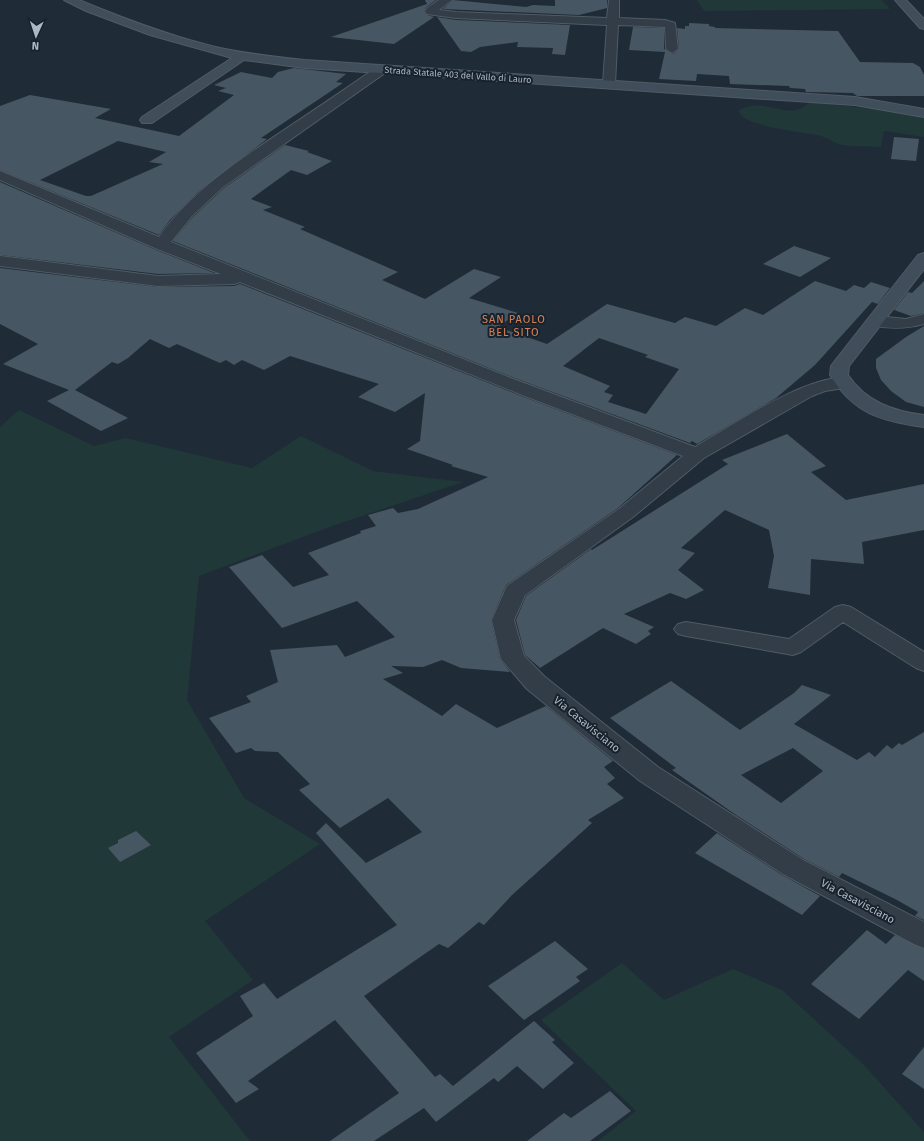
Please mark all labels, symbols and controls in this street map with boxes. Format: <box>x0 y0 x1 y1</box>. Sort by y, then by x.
north arrow <box>16 16 56 56</box>
text: N <box>32 39 39 52</box>
street label: Strada Statale 403 del Vallo di Lauro <box>384 65 532 85</box>
district label: SAN PAOLO BEL SITO <box>482 313 546 339</box>
street label: Via Casavisciano <box>551 694 623 755</box>
street label: Via Casavisciano <box>819 877 897 926</box>

